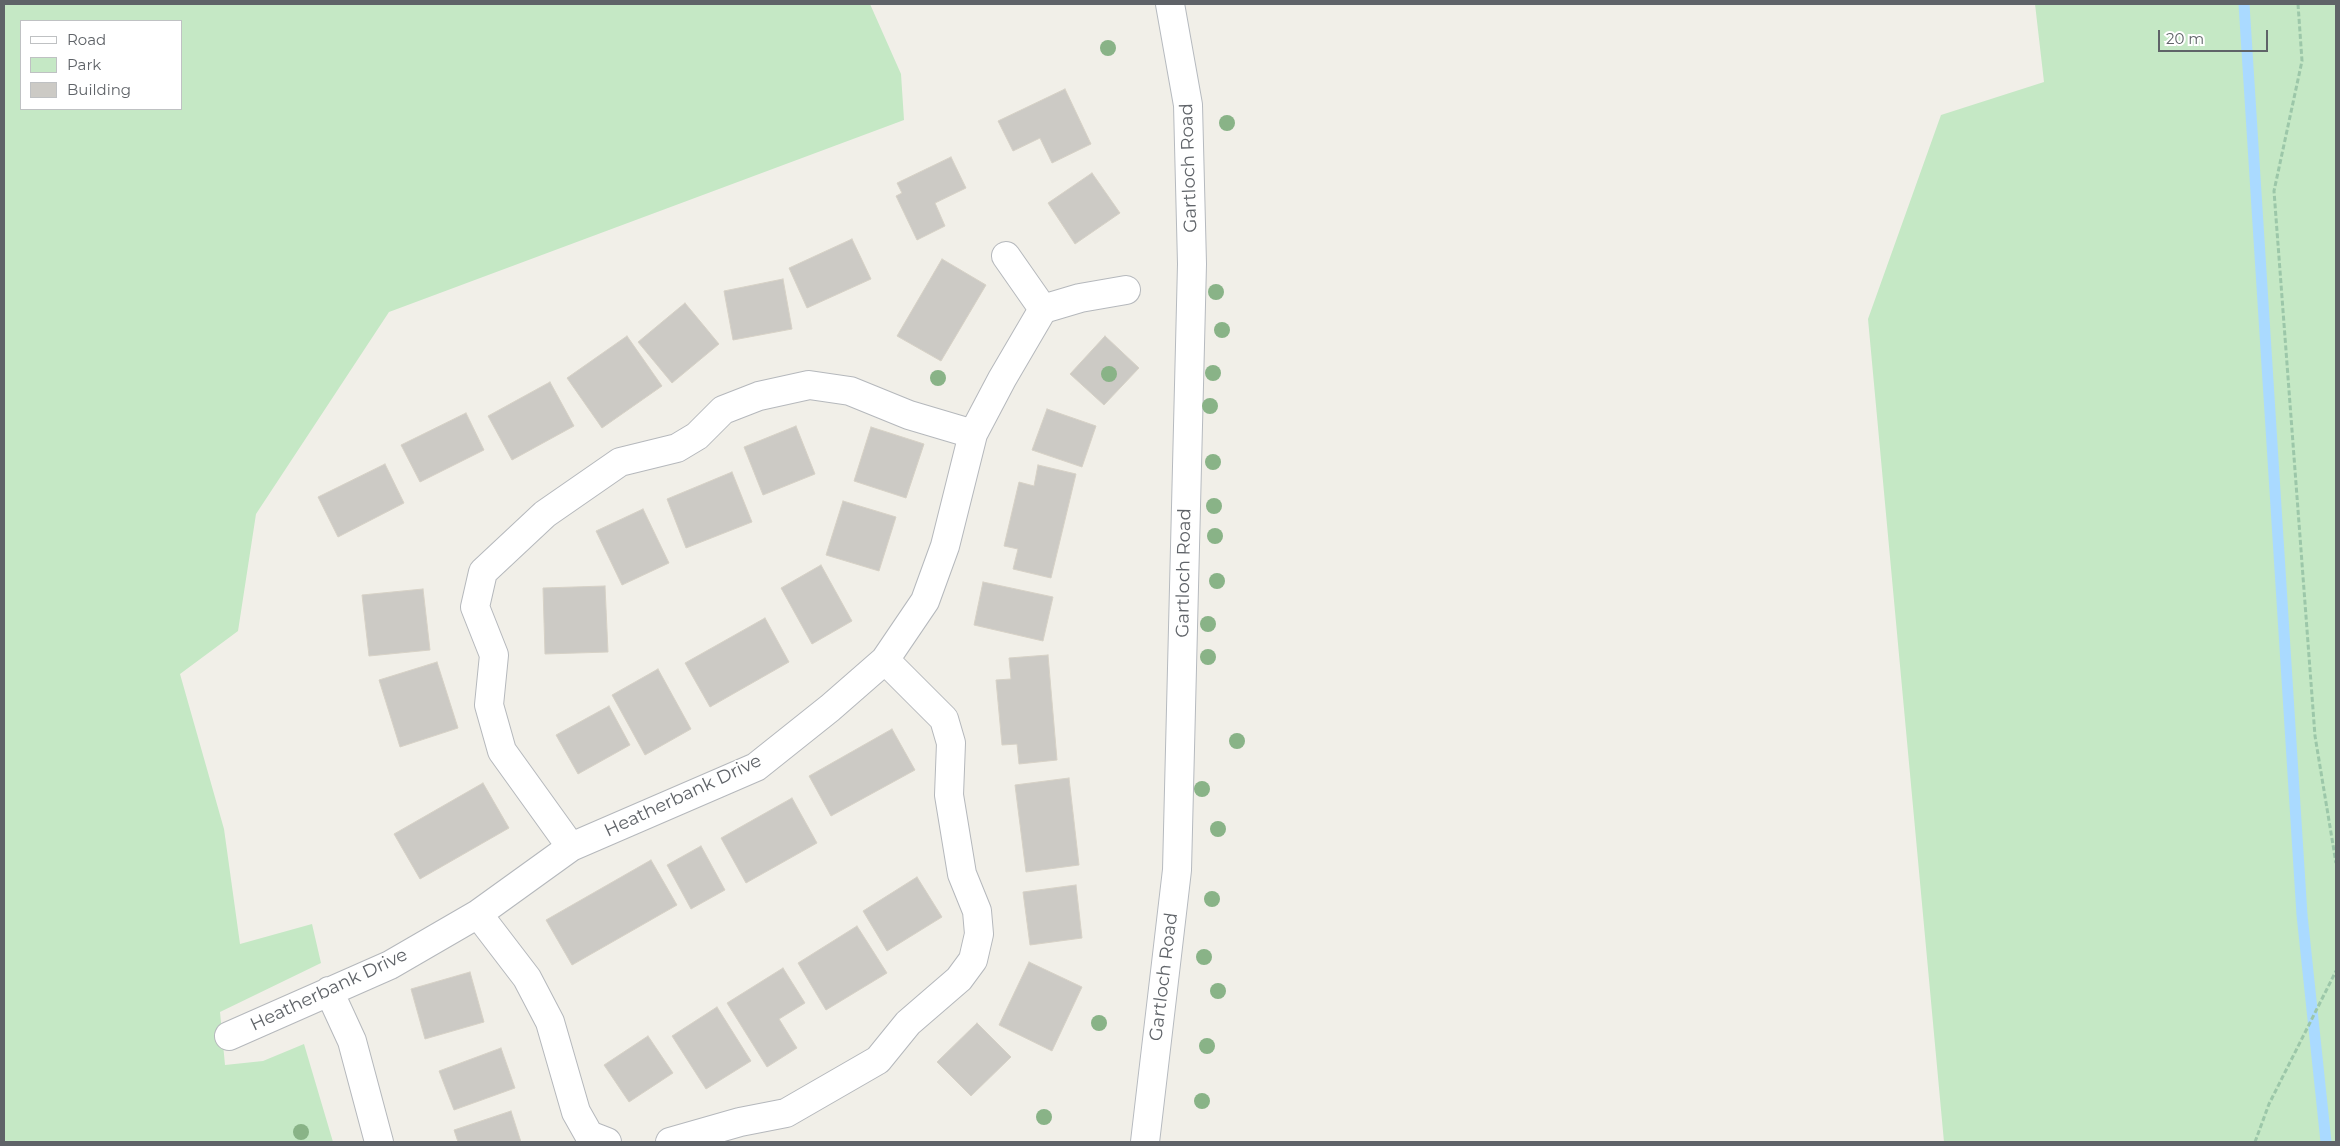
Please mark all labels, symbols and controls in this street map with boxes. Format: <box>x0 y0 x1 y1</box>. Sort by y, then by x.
legend <box>20 20 182 110</box>
scale bar <box>2160 20 2270 52</box>
text: 20 m <box>2166 29 2204 48</box>
text: Road <box>67 30 106 49</box>
text: Park <box>67 55 101 74</box>
text: Building <box>67 80 131 99</box>
street label: Gartloch Road <box>1176 103 1202 233</box>
street label: Gartloch Road <box>1172 508 1196 638</box>
street label: Heatherbank Drive <box>601 750 765 842</box>
street label: Gartloch Road <box>1145 911 1183 1043</box>
street label: Heatherbank Drive <box>247 944 411 1036</box>

